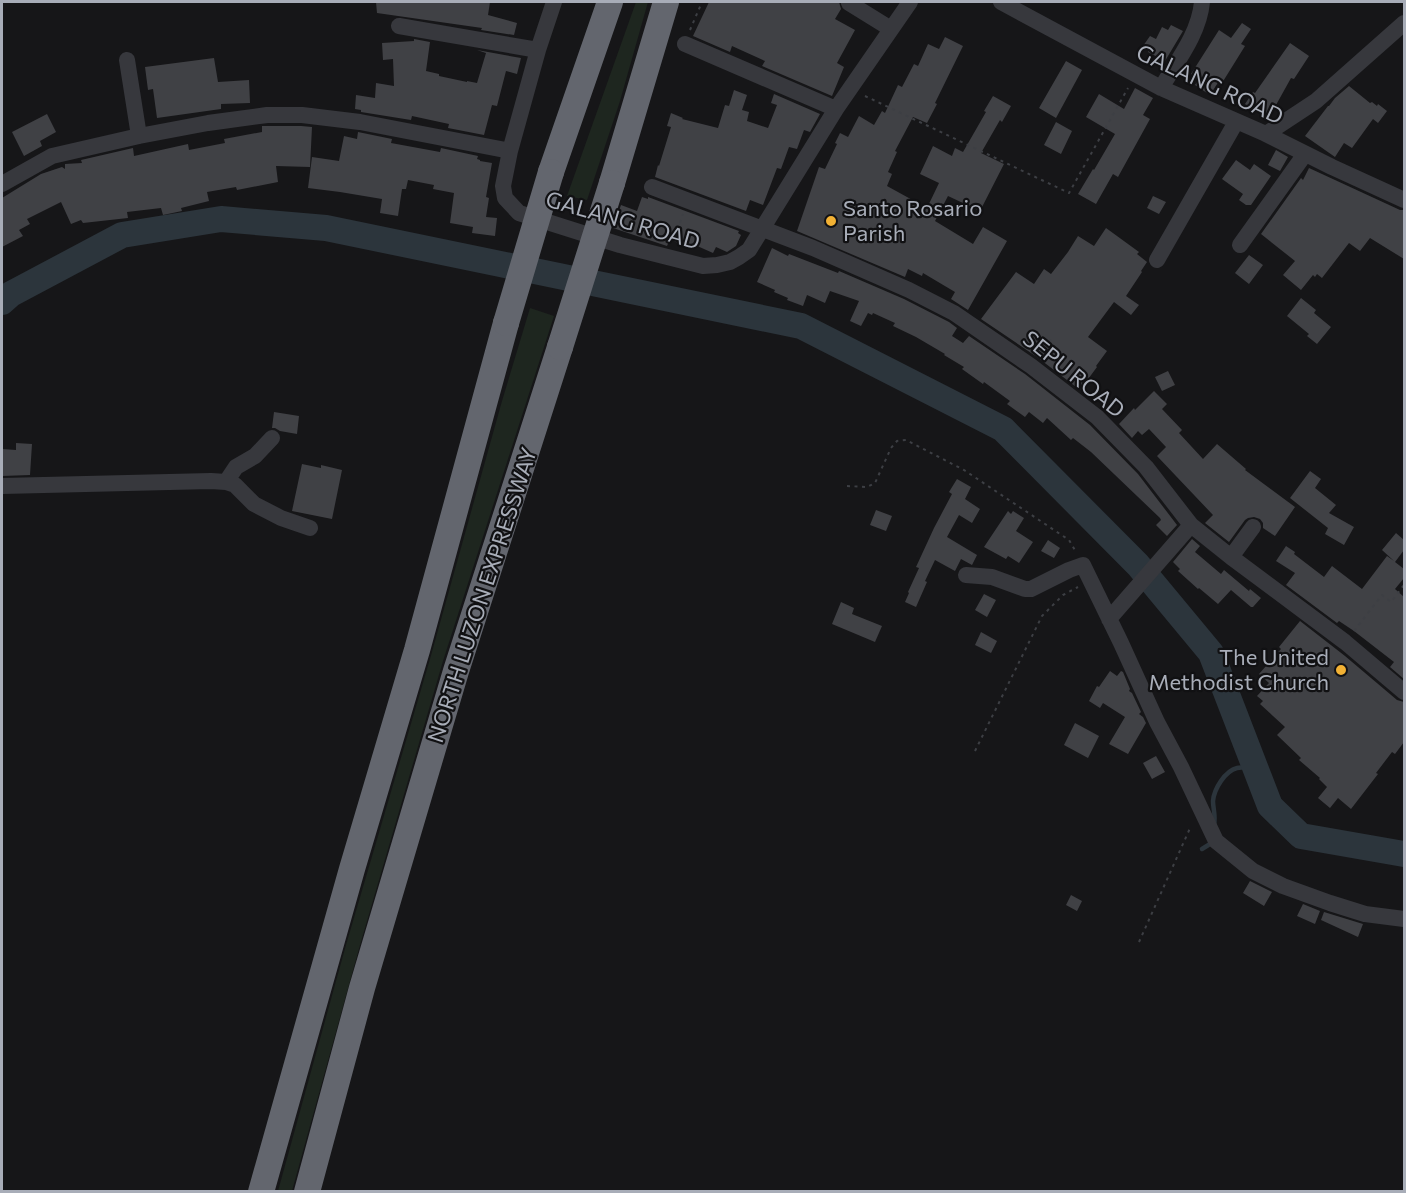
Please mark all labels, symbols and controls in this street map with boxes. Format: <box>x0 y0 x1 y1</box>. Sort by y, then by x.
street label: GALANG ROAD <box>1132 38 1288 129</box>
street label: GALANG ROAD <box>543 185 703 254</box>
place label: Santo Rosario Parish <box>843 194 982 246</box>
marker: Santo Rosario Parish <box>824 214 838 228</box>
street label: SEPU ROAD <box>1018 324 1131 423</box>
street label: NORTH LUZON EXPRESSWAY <box>421 444 542 746</box>
place label: The United Methodist Church <box>1148 643 1329 695</box>
marker: The United Methodist Church <box>1334 663 1348 677</box>

